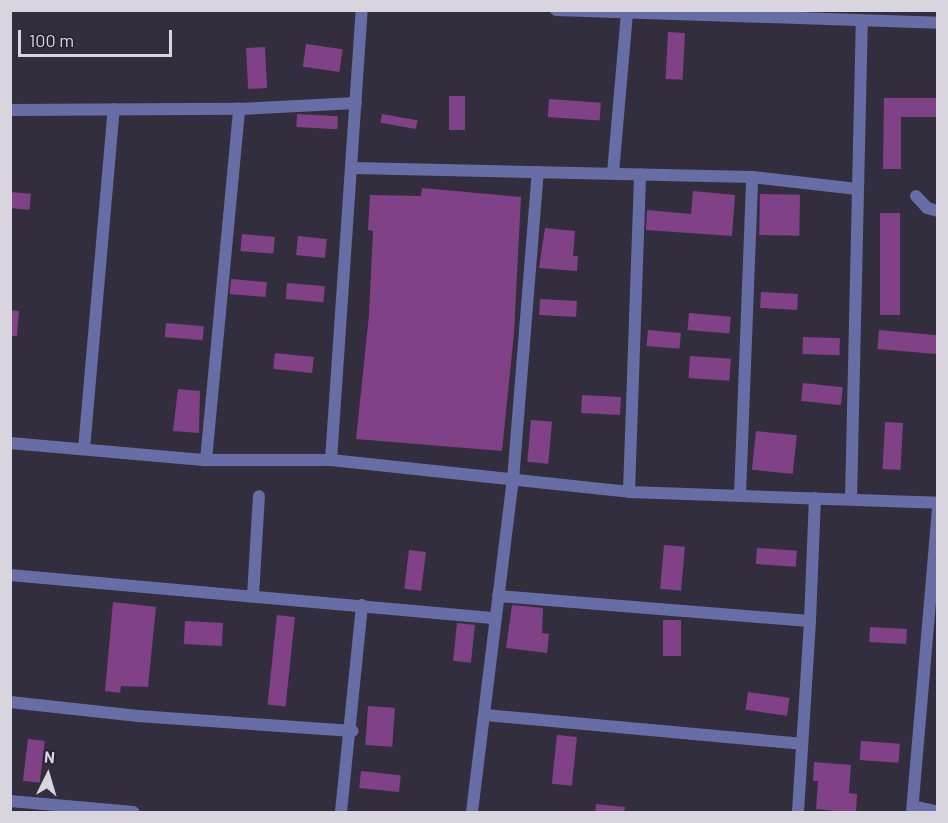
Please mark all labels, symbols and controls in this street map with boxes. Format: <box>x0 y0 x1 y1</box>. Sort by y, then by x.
scale bar <box>21 18 176 56</box>
text: 100 m <box>29 29 74 51</box>
north arrow <box>18 745 78 805</box>
text: N <box>43 747 56 766</box>

